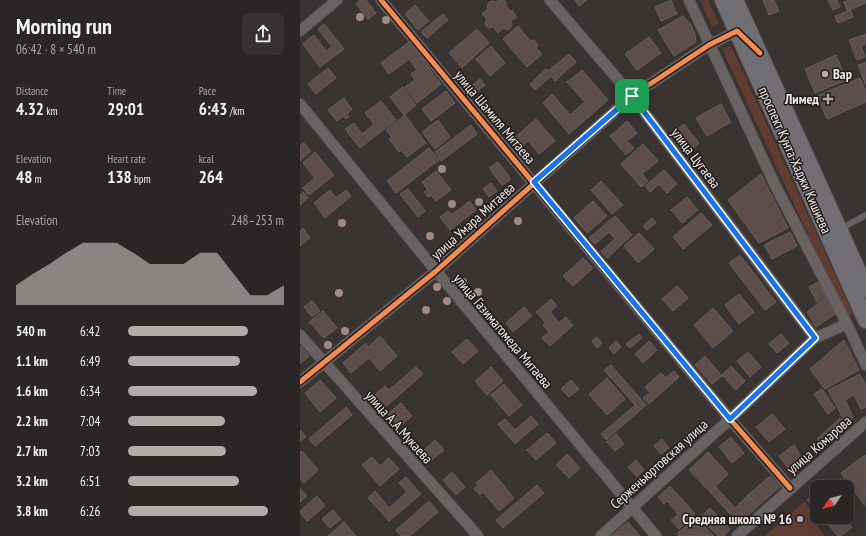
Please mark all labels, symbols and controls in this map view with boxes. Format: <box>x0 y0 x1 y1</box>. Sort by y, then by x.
text: Morning run <box>16 12 112 40</box>
button: share <box>242 13 284 55</box>
text: 06:42 · 8 × 540 m <box>16 41 96 58</box>
place label: Вар <box>833 65 852 83</box>
street label: улица Шамиля Митаева <box>451 66 539 168</box>
marker: Вар <box>820 69 830 79</box>
pin <box>615 79 649 113</box>
text: Distance <box>16 84 48 98</box>
text: Time <box>107 84 126 98</box>
text: Pace <box>199 84 216 98</box>
street label: проспект Кунта-Хаджи Кишиева <box>754 84 836 236</box>
icon: arrive <box>621 85 643 107</box>
place label: Лимед <box>784 90 819 108</box>
marker: Лимед <box>822 93 834 105</box>
text: 4.32 <box>16 98 44 120</box>
text: 29:01 <box>107 98 144 120</box>
text: 6:43 <box>199 98 227 120</box>
text: km <box>44 104 58 118</box>
text: /km <box>227 104 244 118</box>
street label: улица Цугаева <box>667 124 725 192</box>
text: Elevation <box>16 152 51 166</box>
text: Heart rate <box>107 152 146 166</box>
text: kcal <box>199 152 214 166</box>
text: 48 <box>16 166 32 188</box>
text: 138 <box>107 166 132 188</box>
text: 264 <box>199 166 223 188</box>
text: m <box>32 172 42 186</box>
text: bpm <box>132 172 151 186</box>
street label: улица Умара Митаева <box>427 179 519 263</box>
text: Elevation <box>16 212 58 229</box>
text: 248–253 m <box>231 212 284 229</box>
street label: улица Газимагомеда Митаева <box>450 270 556 392</box>
text: 540 m <box>16 323 46 340</box>
text: 6:42 <box>80 323 100 340</box>
text: 1.1 km <box>16 353 48 370</box>
text: 6:49 <box>80 353 100 370</box>
text: 1.6 km <box>16 383 48 400</box>
text: 6:34 <box>80 383 100 400</box>
street label: улица А.А.Мукаева <box>361 387 437 467</box>
street label: улица Комарова <box>783 412 855 478</box>
text: 2.2 km <box>16 413 48 430</box>
text: 7:04 <box>80 413 100 430</box>
street label: Серженьюртовская улица <box>606 415 712 513</box>
text: 2.7 km <box>16 443 47 460</box>
text: 7:03 <box>80 443 100 460</box>
text: 3.2 km <box>16 473 48 490</box>
text: 6:51 <box>80 473 100 490</box>
north arrow <box>810 480 854 524</box>
map controls <box>810 480 854 524</box>
text: 3.8 km <box>16 503 48 520</box>
text: 6:26 <box>80 503 100 520</box>
place label: Средняя школа № 16 <box>682 510 792 528</box>
marker: Средняя школа № 16 <box>795 514 805 524</box>

